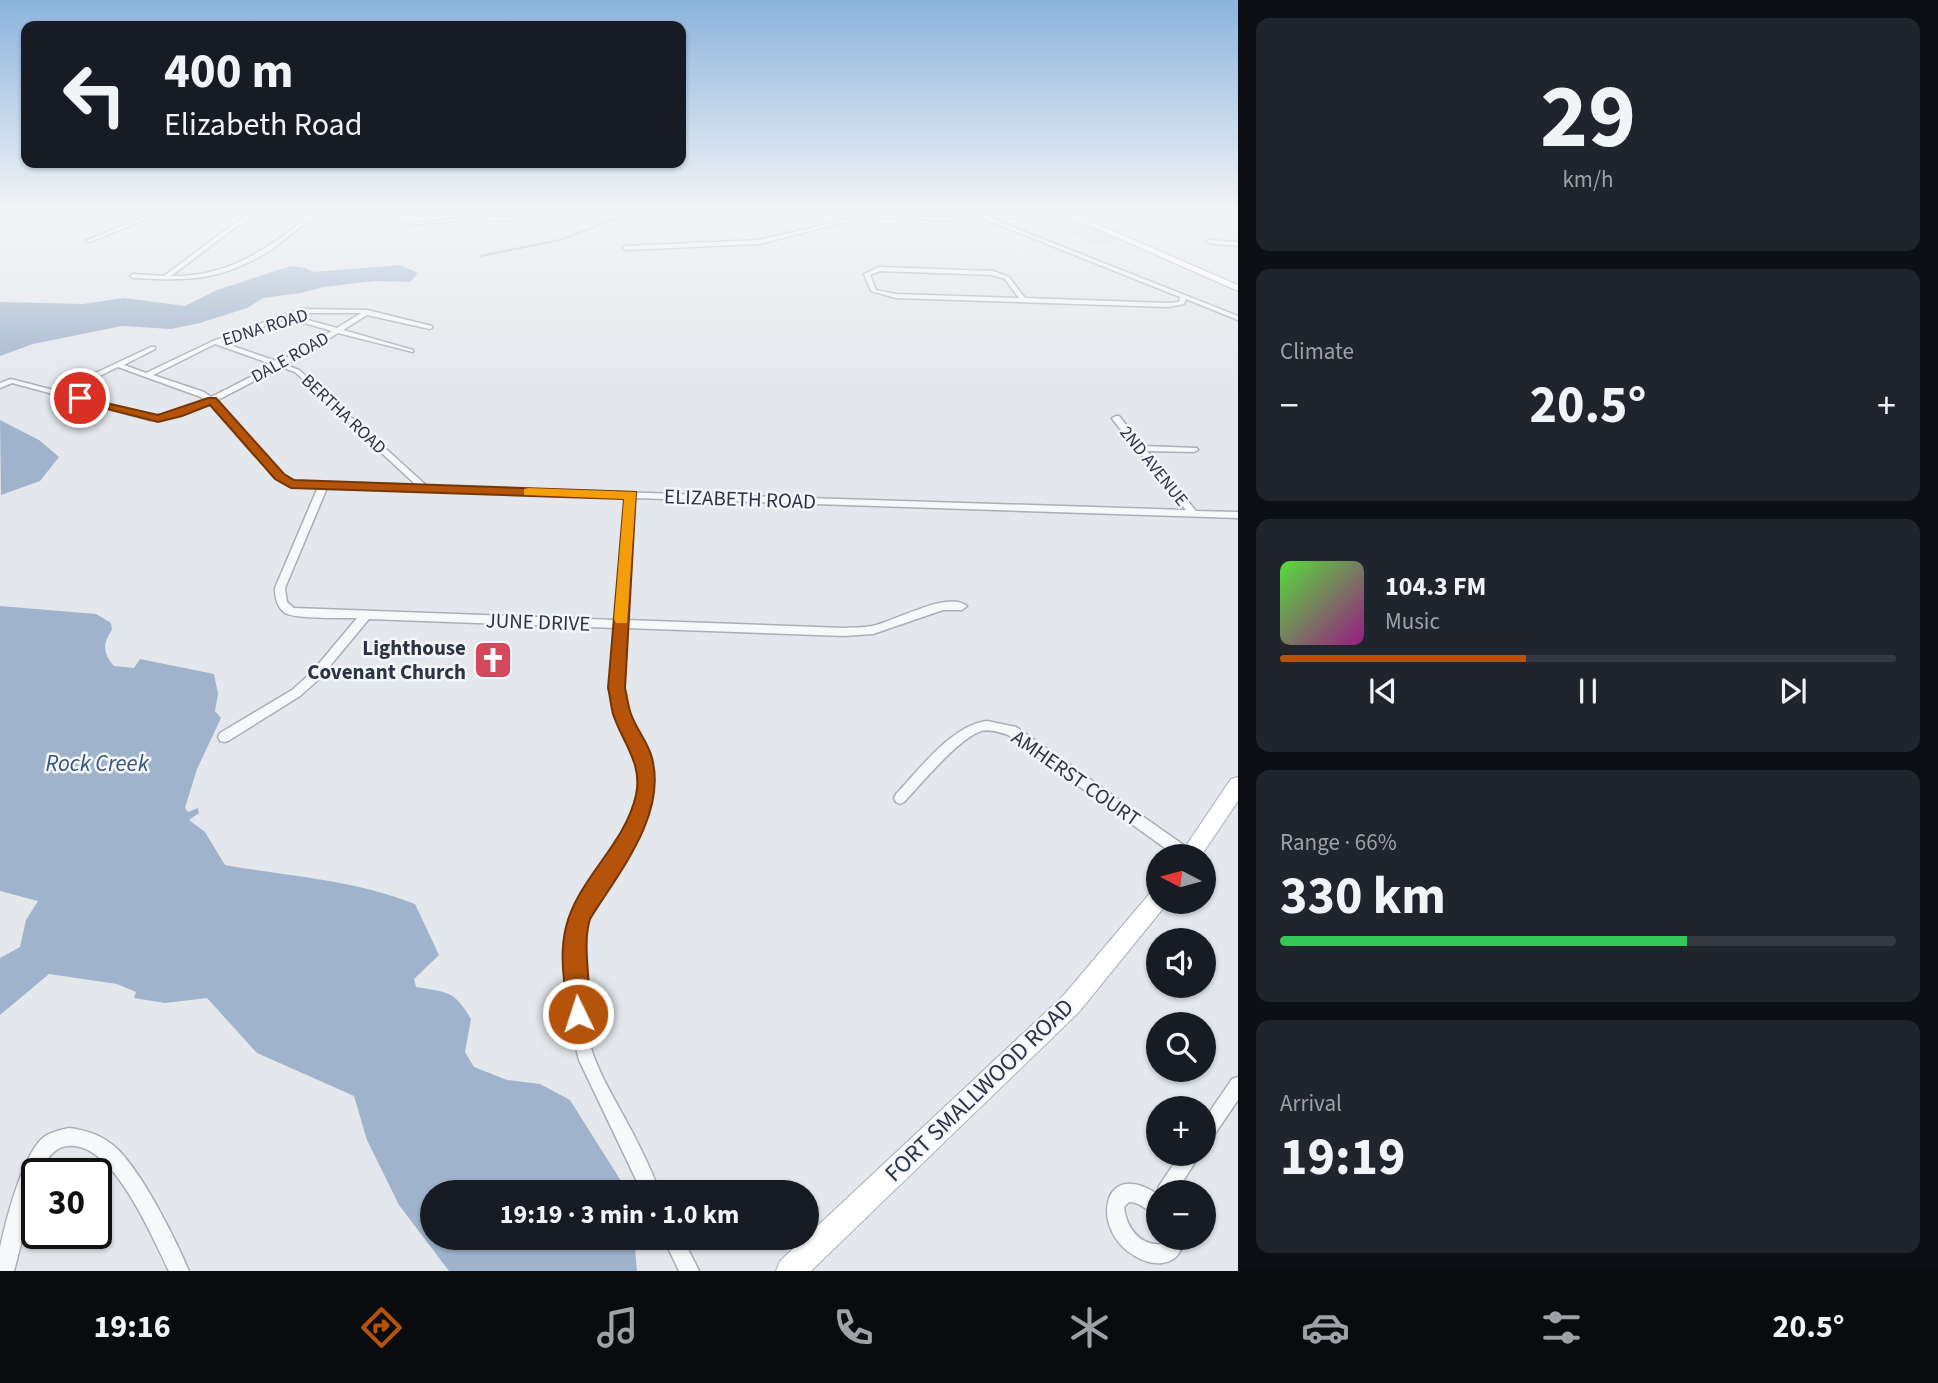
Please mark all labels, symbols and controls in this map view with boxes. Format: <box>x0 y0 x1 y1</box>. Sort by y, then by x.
text: 400 m <box>164 37 293 107</box>
icon: left <box>49 49 140 140</box>
text: 29 <box>1540 53 1636 182</box>
text: Elizabeth Road <box>164 102 362 148</box>
text: km/h <box>1562 163 1614 196</box>
street label: EDNA ROAD <box>219 303 311 352</box>
street label: DALE ROAD <box>247 326 334 389</box>
text: Climate <box>1280 335 1354 368</box>
pin <box>50 368 110 428</box>
street label: BERTHA ROAD <box>296 369 392 460</box>
text: 20.5° <box>1530 369 1646 443</box>
icon: arrive <box>61 379 99 417</box>
text: − <box>1280 379 1299 433</box>
text: + <box>1877 379 1896 433</box>
street label: 2ND AVENUE <box>1114 421 1194 512</box>
street label: ELIZABETH ROAD <box>664 481 816 517</box>
text: 104.3 FM <box>1385 568 1486 605</box>
street label: JUNE DRIVE <box>485 605 591 639</box>
text: Music <box>1385 605 1440 638</box>
place label: Lighthouse Covenant Church <box>307 633 466 687</box>
church icon: Lighthouse Covenant Church <box>472 639 514 681</box>
icon: previous <box>1364 672 1402 710</box>
icon: pause <box>1569 672 1607 710</box>
icon: next <box>1774 672 1812 710</box>
street label: AMHERST COURT <box>1005 722 1147 834</box>
water label: Rock Creek <box>45 747 150 780</box>
text: Range · 66% <box>1280 826 1397 859</box>
north arrow <box>1146 844 1216 914</box>
map controls <box>1146 844 1216 1250</box>
text: 330 km <box>1280 860 1446 934</box>
button: sound <box>1146 928 1216 998</box>
position arrow <box>541 977 615 1051</box>
street label: FORT SMALLWOOD ROAD <box>877 991 1082 1190</box>
button: search <box>1146 1012 1216 1082</box>
text: Arrival <box>1280 1087 1342 1120</box>
button: + <box>1146 1096 1216 1166</box>
text: 19:19 <box>1280 1121 1405 1195</box>
speed limit sign: 30 <box>21 1158 112 1249</box>
button: − <box>1146 1180 1216 1250</box>
text: 19:19 · 3 min · 1.0 km <box>500 1196 739 1233</box>
icon: directions <box>357 1303 406 1352</box>
icon: music <box>593 1303 642 1352</box>
icon: phone <box>829 1303 878 1352</box>
icon: climate <box>1065 1303 1114 1352</box>
icon: car <box>1301 1303 1350 1352</box>
icon: filters <box>1537 1303 1586 1352</box>
text: 19:16 <box>93 1304 171 1350</box>
text: 20.5° <box>1773 1304 1844 1350</box>

